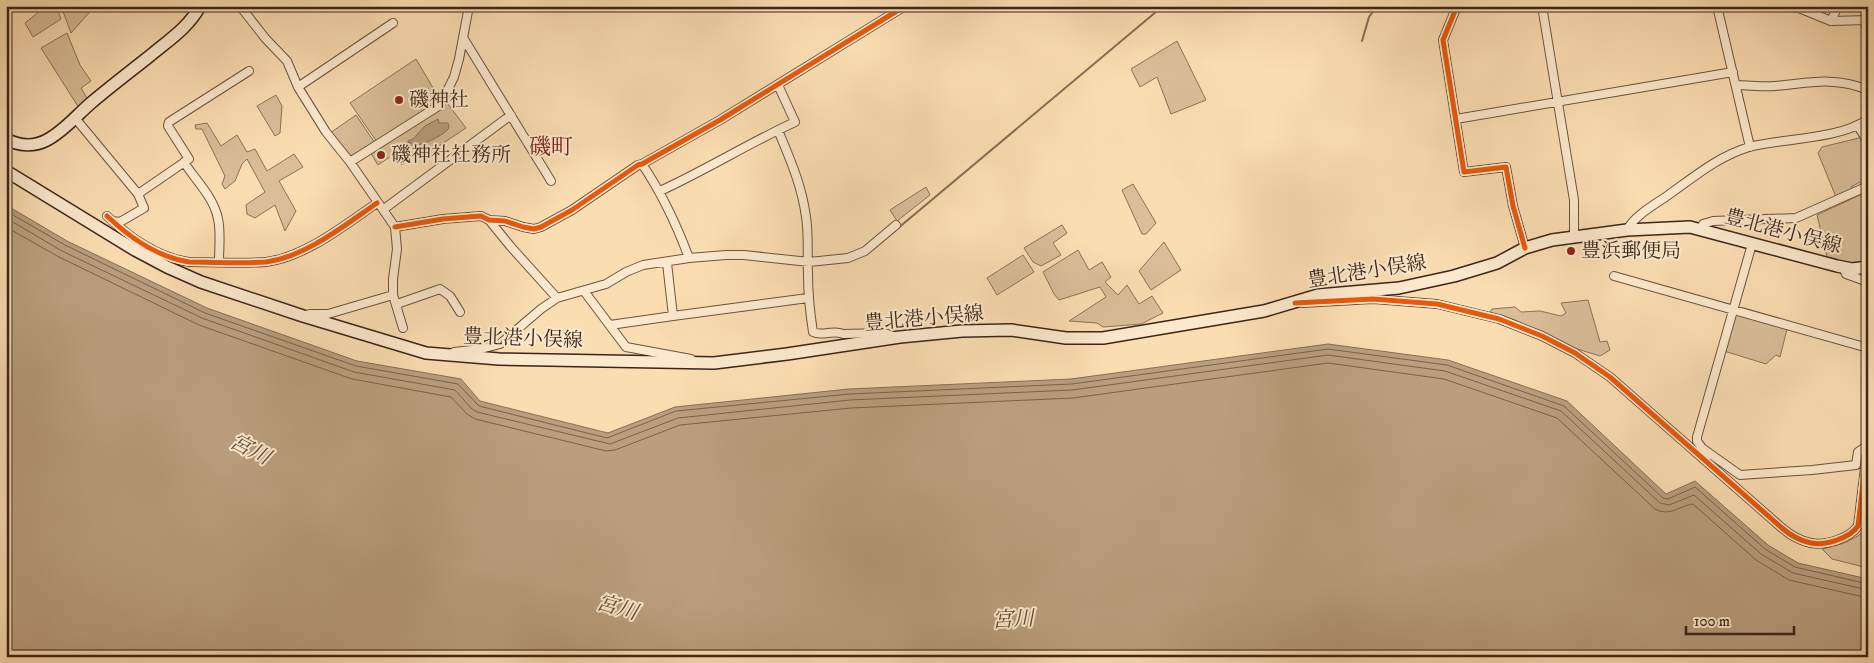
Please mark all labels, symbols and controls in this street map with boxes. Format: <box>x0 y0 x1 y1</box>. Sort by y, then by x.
place label: 磯神社 <box>409 88 469 113</box>
marker: 磯神社 <box>393 94 405 106</box>
district label: 磯町 <box>529 134 573 161</box>
place label: 磯神社社務所 <box>391 143 511 168</box>
marker: 磯神社社務所 <box>375 149 387 161</box>
street label: 豊北港小俣線 <box>1722 204 1844 260</box>
place label: 豊浜郵便局 <box>1581 239 1681 264</box>
marker: 豊浜郵便局 <box>1565 245 1577 257</box>
street label: 豊北港小俣線 <box>1306 250 1428 294</box>
street label: 豊北港小俣線 <box>863 301 985 337</box>
street label: 豊北港小俣線 <box>463 324 583 354</box>
water label: 宮川 <box>225 429 276 472</box>
water label: 宮川 <box>593 590 643 627</box>
scale bar <box>1686 603 1794 635</box>
water label: 宮川 <box>991 606 1037 634</box>
text: 100 m <box>1694 612 1730 631</box>

